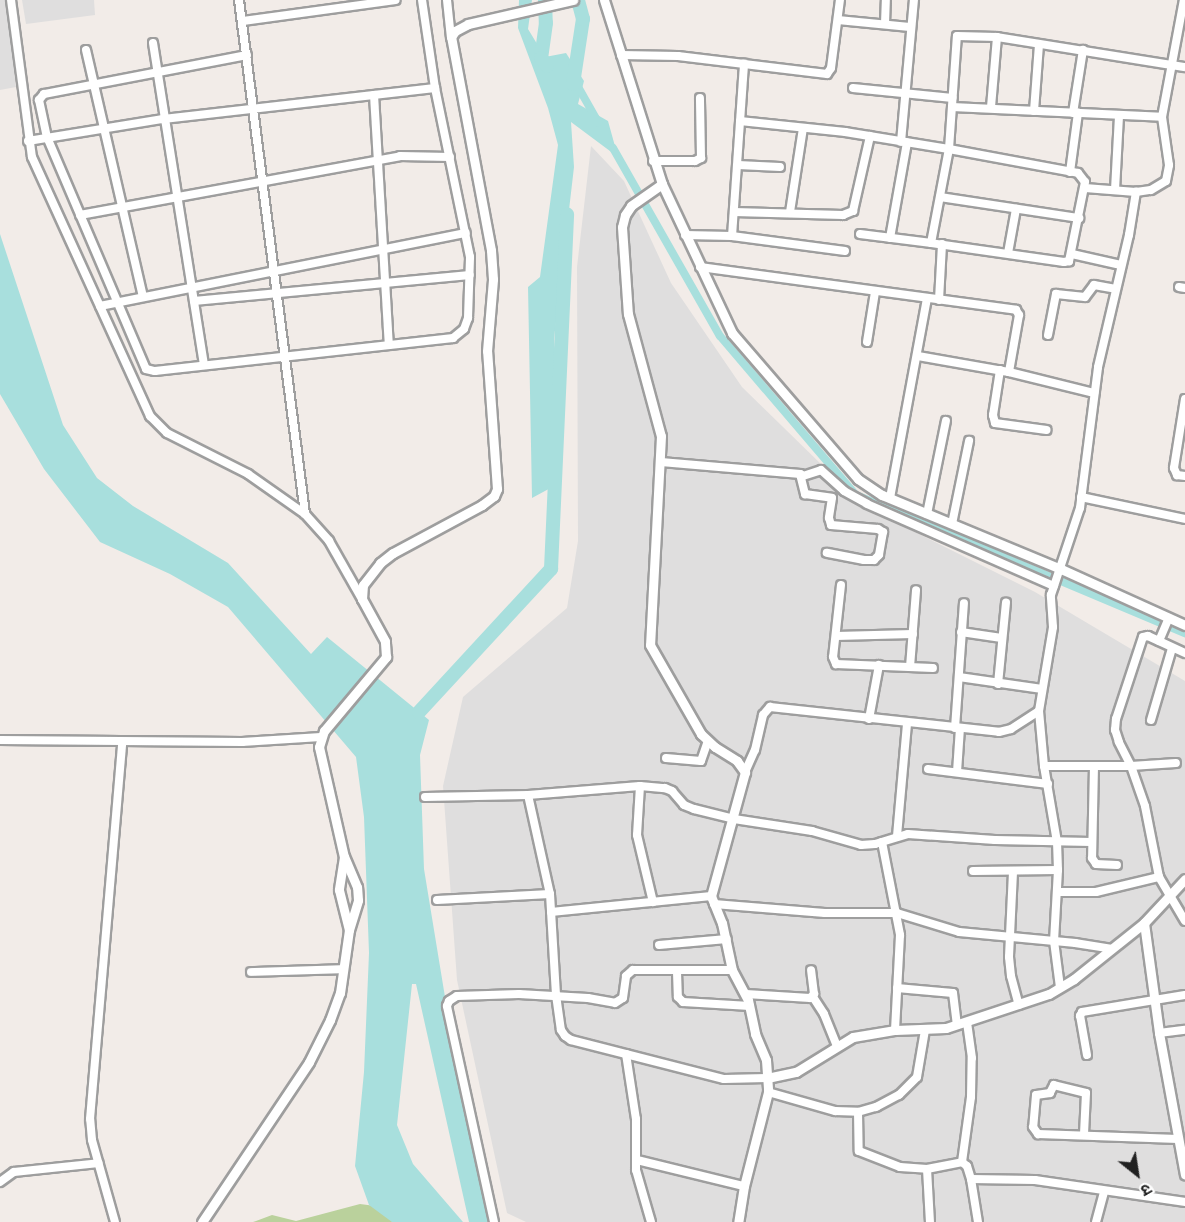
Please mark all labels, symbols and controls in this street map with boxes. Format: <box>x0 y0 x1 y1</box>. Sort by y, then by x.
north arrow <box>1107 1144 1167 1204</box>
text: उ <box>1138 1180 1154 1199</box>

